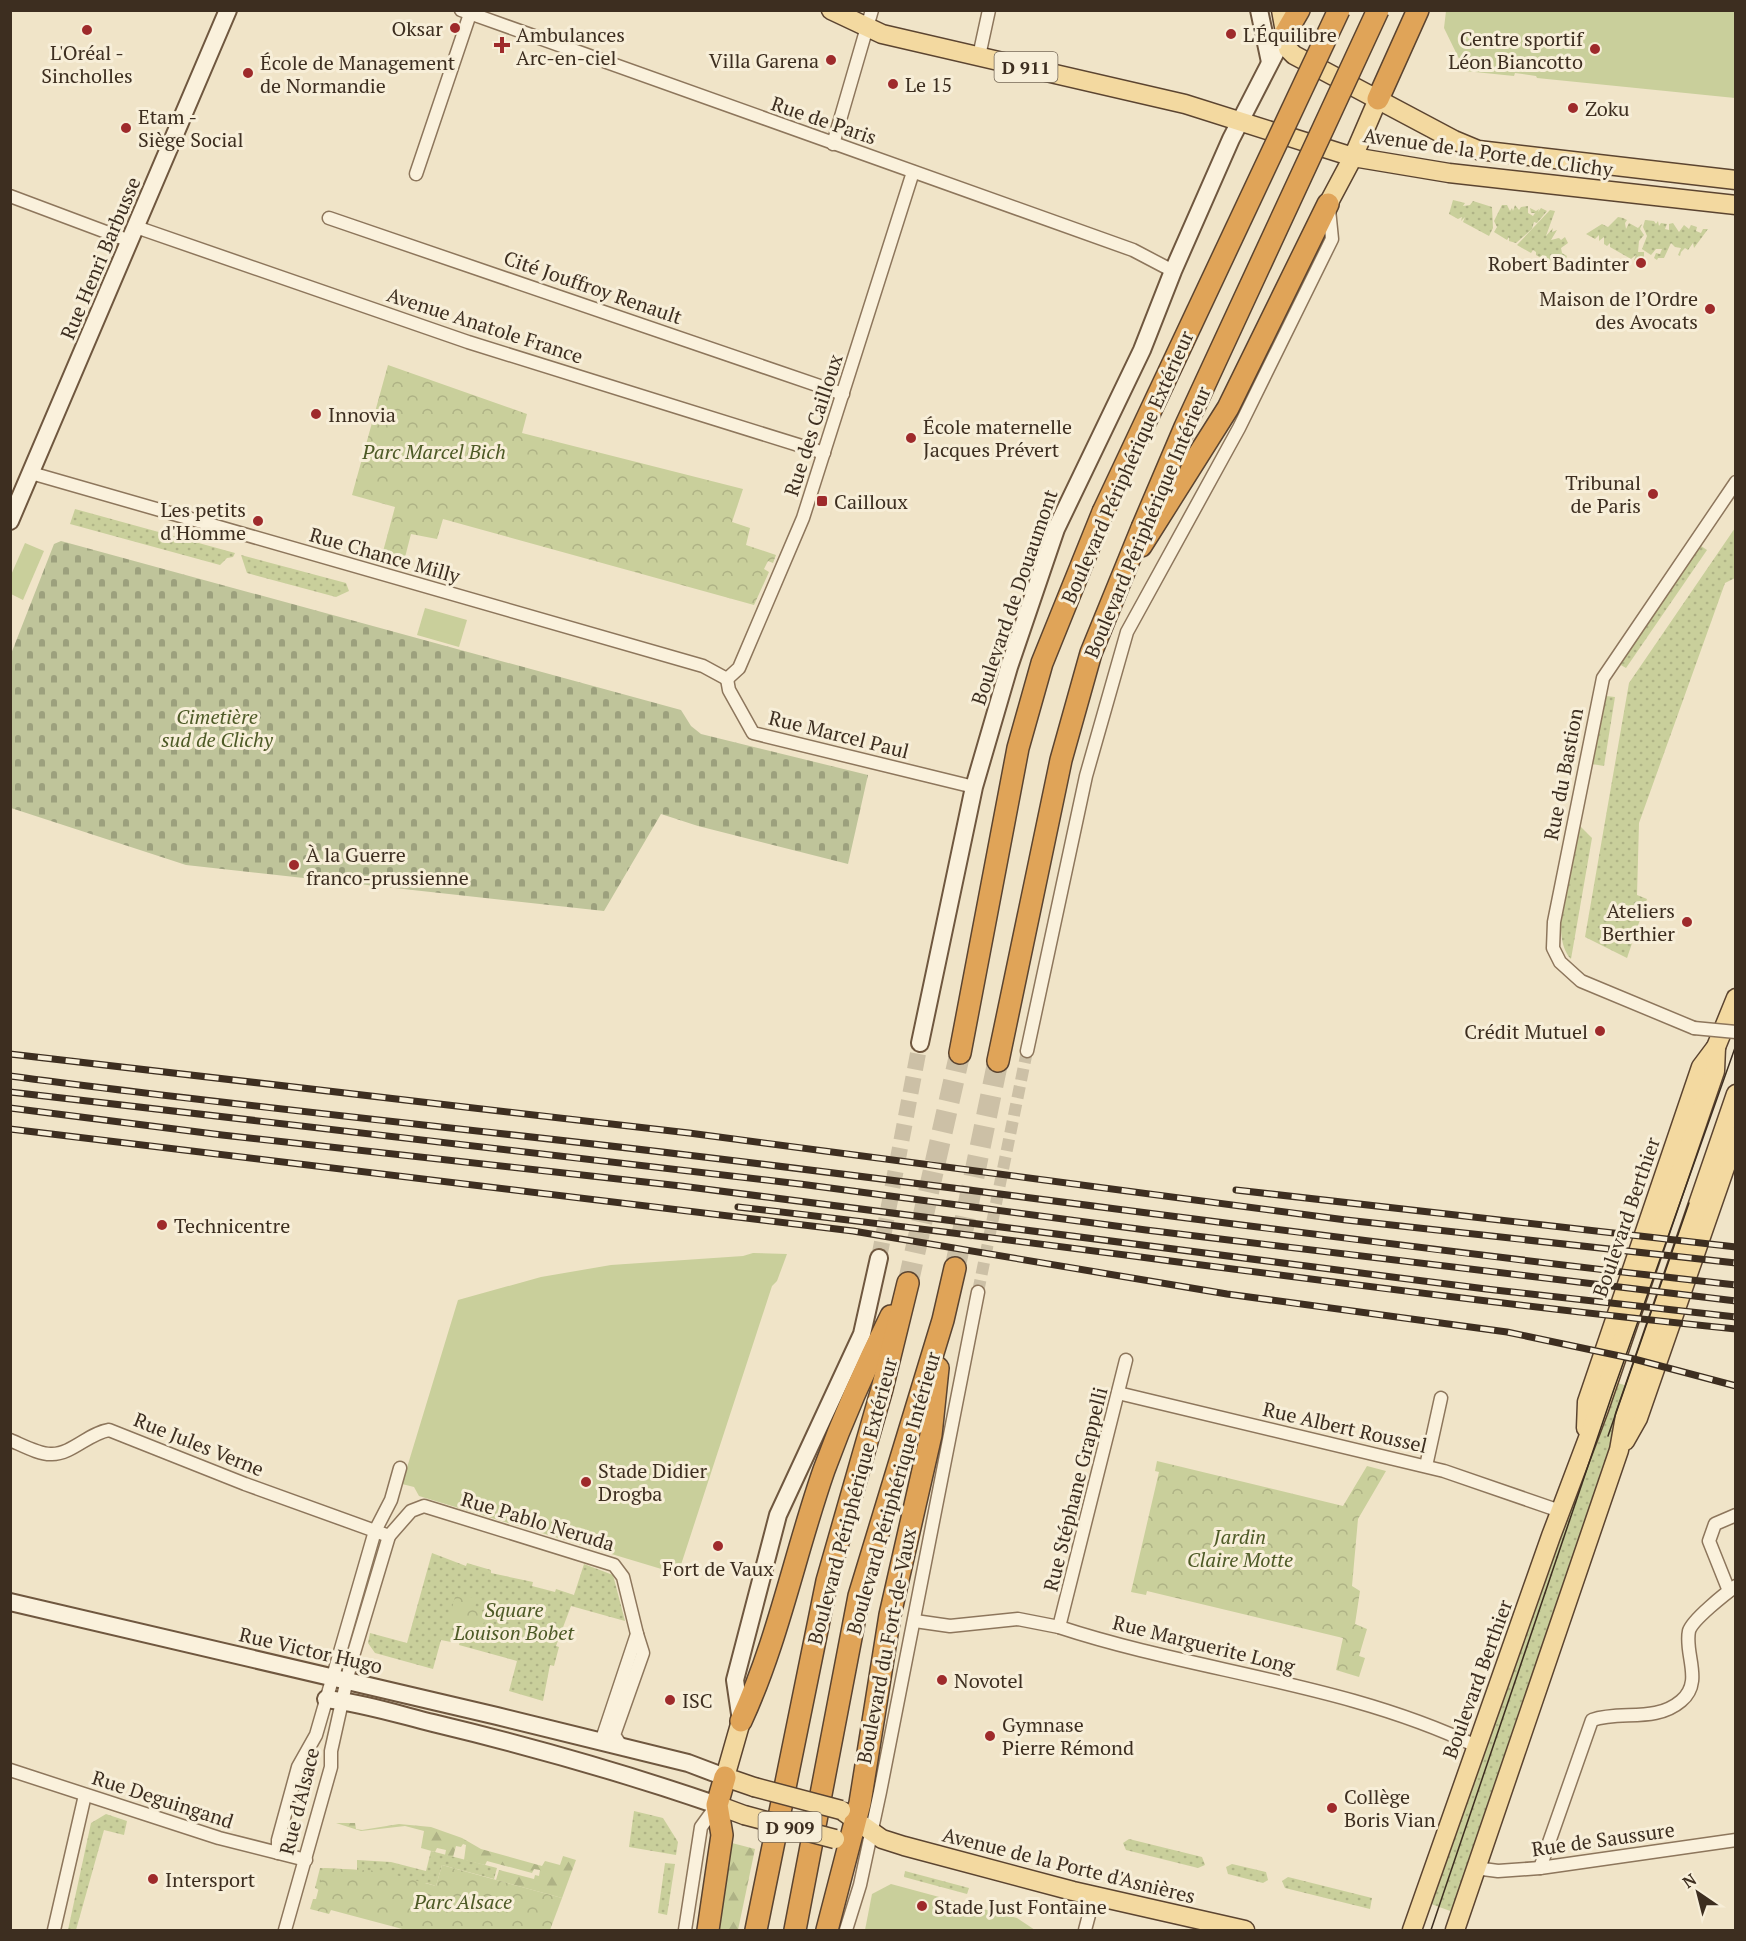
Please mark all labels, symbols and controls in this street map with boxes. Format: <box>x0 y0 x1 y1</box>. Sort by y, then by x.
place label: Oksar <box>391 15 443 42</box>
marker: Oksar <box>448 21 462 35</box>
place label: Ambulances Arc-en-ciel <box>516 21 625 71</box>
place label: L'Équilibre <box>1243 21 1337 48</box>
marker: L'Oréal - Sincholles <box>80 23 94 37</box>
place label: Centre sportif Léon Biancotto <box>1448 25 1584 75</box>
marker: L'Équilibre <box>1224 27 1238 41</box>
marker: Ambulances Arc-en-ciel <box>493 36 511 54</box>
place label: L'Oréal - Sincholles <box>41 39 133 89</box>
marker: Centre sportif Léon Biancotto <box>1588 42 1602 56</box>
place label: Villa Garena <box>709 47 819 74</box>
place label: École de Management de Normandie <box>260 49 456 99</box>
road number: D 911 <box>994 52 1058 82</box>
marker: Villa Garena <box>824 53 838 67</box>
marker: École de Management de Normandie <box>241 66 255 80</box>
place label: Le 15 <box>905 71 952 98</box>
marker: Le 15 <box>886 77 900 91</box>
street label: Rue de Paris <box>768 89 880 151</box>
place label: Zoku <box>1585 95 1630 122</box>
marker: Zoku <box>1566 101 1580 115</box>
place label: Etam - Siège Social <box>138 103 243 153</box>
marker: Etam - Siège Social <box>119 121 133 135</box>
street label: Avenue de la Porte de Clichy <box>1361 121 1615 183</box>
street label: Rue Henri Barbusse <box>54 173 146 343</box>
street label: Cité Jouffroy Renault <box>500 244 686 330</box>
place label: Robert Badinter <box>1488 250 1629 277</box>
marker: Robert Badinter <box>1634 256 1648 270</box>
street label: Avenue Anatole France <box>384 281 586 369</box>
place label: Maison de l’Ordre des Avocats <box>1539 285 1698 335</box>
marker: Maison de l’Ordre des Avocats <box>1703 302 1717 316</box>
street label: Boulevard Périphérique Extérieur <box>1054 326 1200 608</box>
street label: Rue des Cailloux <box>777 350 849 499</box>
street label: Boulevard Périphérique Intérieur <box>1077 382 1217 662</box>
place label: Innovia <box>328 401 396 428</box>
marker: Innovia <box>309 407 323 421</box>
place label: École maternelle Jacques Prévert <box>923 413 1072 463</box>
marker: École maternelle Jacques Prévert <box>904 431 918 445</box>
park label: Parc Marcel Bich <box>361 438 506 465</box>
place label: Tribunal de Paris <box>1565 469 1641 519</box>
street label: Boulevard de Douaumont <box>964 485 1064 708</box>
marker: Tribunal de Paris <box>1646 487 1660 501</box>
place label: Cailloux <box>834 488 909 515</box>
marker: Cailloux <box>815 494 829 508</box>
place label: Les petits d'Homme <box>160 496 246 546</box>
marker: Les petits d'Homme <box>251 514 265 528</box>
street label: Rue Chance Milly <box>307 521 464 590</box>
park label: Cimetière sud de Clichy <box>161 703 274 753</box>
street label: Rue Marcel Paul <box>766 704 912 764</box>
street label: Rue du Bastion <box>1537 706 1589 842</box>
place label: À la Guerre franco-prussienne <box>306 841 469 891</box>
marker: À la Guerre franco-prussienne <box>287 858 301 872</box>
place label: Ateliers Berthier <box>1602 897 1675 947</box>
marker: Ateliers Berthier <box>1680 915 1694 929</box>
place label: Crédit Mutuel <box>1464 1018 1588 1045</box>
marker: Crédit Mutuel <box>1593 1024 1607 1038</box>
street label: Boulevard Berthier <box>1586 1133 1666 1301</box>
place label: Technicentre <box>174 1212 290 1239</box>
marker: Technicentre <box>155 1218 169 1232</box>
street label: Boulevard Périphérique Intérieur <box>840 1348 946 1638</box>
street label: Boulevard Périphérique Extérieur <box>801 1354 903 1648</box>
street label: Rue Stéphane Grappelli <box>1037 1384 1113 1594</box>
street label: Rue Albert Roussel <box>1260 1395 1430 1459</box>
street label: Rue Jules Verne <box>130 1406 268 1482</box>
place label: Stade Didier Drogba <box>598 1457 708 1507</box>
marker: Stade Didier Drogba <box>579 1475 593 1489</box>
street label: Rue Pablo Neruda <box>458 1485 618 1557</box>
park label: Jardin Claire Motte <box>1187 1523 1293 1573</box>
street label: Boulevard du Fort-de-Vaux <box>850 1525 922 1766</box>
marker: Fort de Vaux <box>711 1539 725 1553</box>
place label: Fort de Vaux <box>662 1555 774 1582</box>
street label: Boulevard Berthier <box>1436 1595 1518 1762</box>
park label: Square Louison Bobet <box>453 1596 575 1646</box>
street label: Rue Marguerite Long <box>1110 1608 1298 1680</box>
street label: Rue Victor Hugo <box>237 1620 385 1680</box>
place label: Novotel <box>954 1667 1023 1694</box>
marker: Novotel <box>935 1673 949 1687</box>
place label: ISC <box>682 1687 713 1714</box>
marker: ISC <box>663 1693 677 1707</box>
place label: Gymnase Pierre Rémond <box>1002 1711 1134 1761</box>
marker: Gymnase Pierre Rémond <box>983 1729 997 1743</box>
street label: Rue d'Alsace <box>273 1745 325 1857</box>
street label: Rue Deguingand <box>89 1763 237 1835</box>
place label: Collège Boris Vian <box>1344 1783 1436 1833</box>
marker: Collège Boris Vian <box>1325 1801 1339 1815</box>
road number: D 909 <box>758 1812 822 1842</box>
street label: Rue de Saussure <box>1530 1816 1676 1862</box>
street label: Avenue de la Porte d'Asnières <box>940 1821 1198 1909</box>
north arrow <box>1668 1863 1728 1923</box>
place label: Intersport <box>165 1866 256 1893</box>
text: N <box>1678 1868 1701 1893</box>
marker: Intersport <box>146 1872 160 1886</box>
park label: Parc Alsace <box>413 1888 512 1915</box>
place label: Stade Just Fontaine <box>934 1893 1107 1920</box>
marker: Stade Just Fontaine <box>915 1899 929 1913</box>

